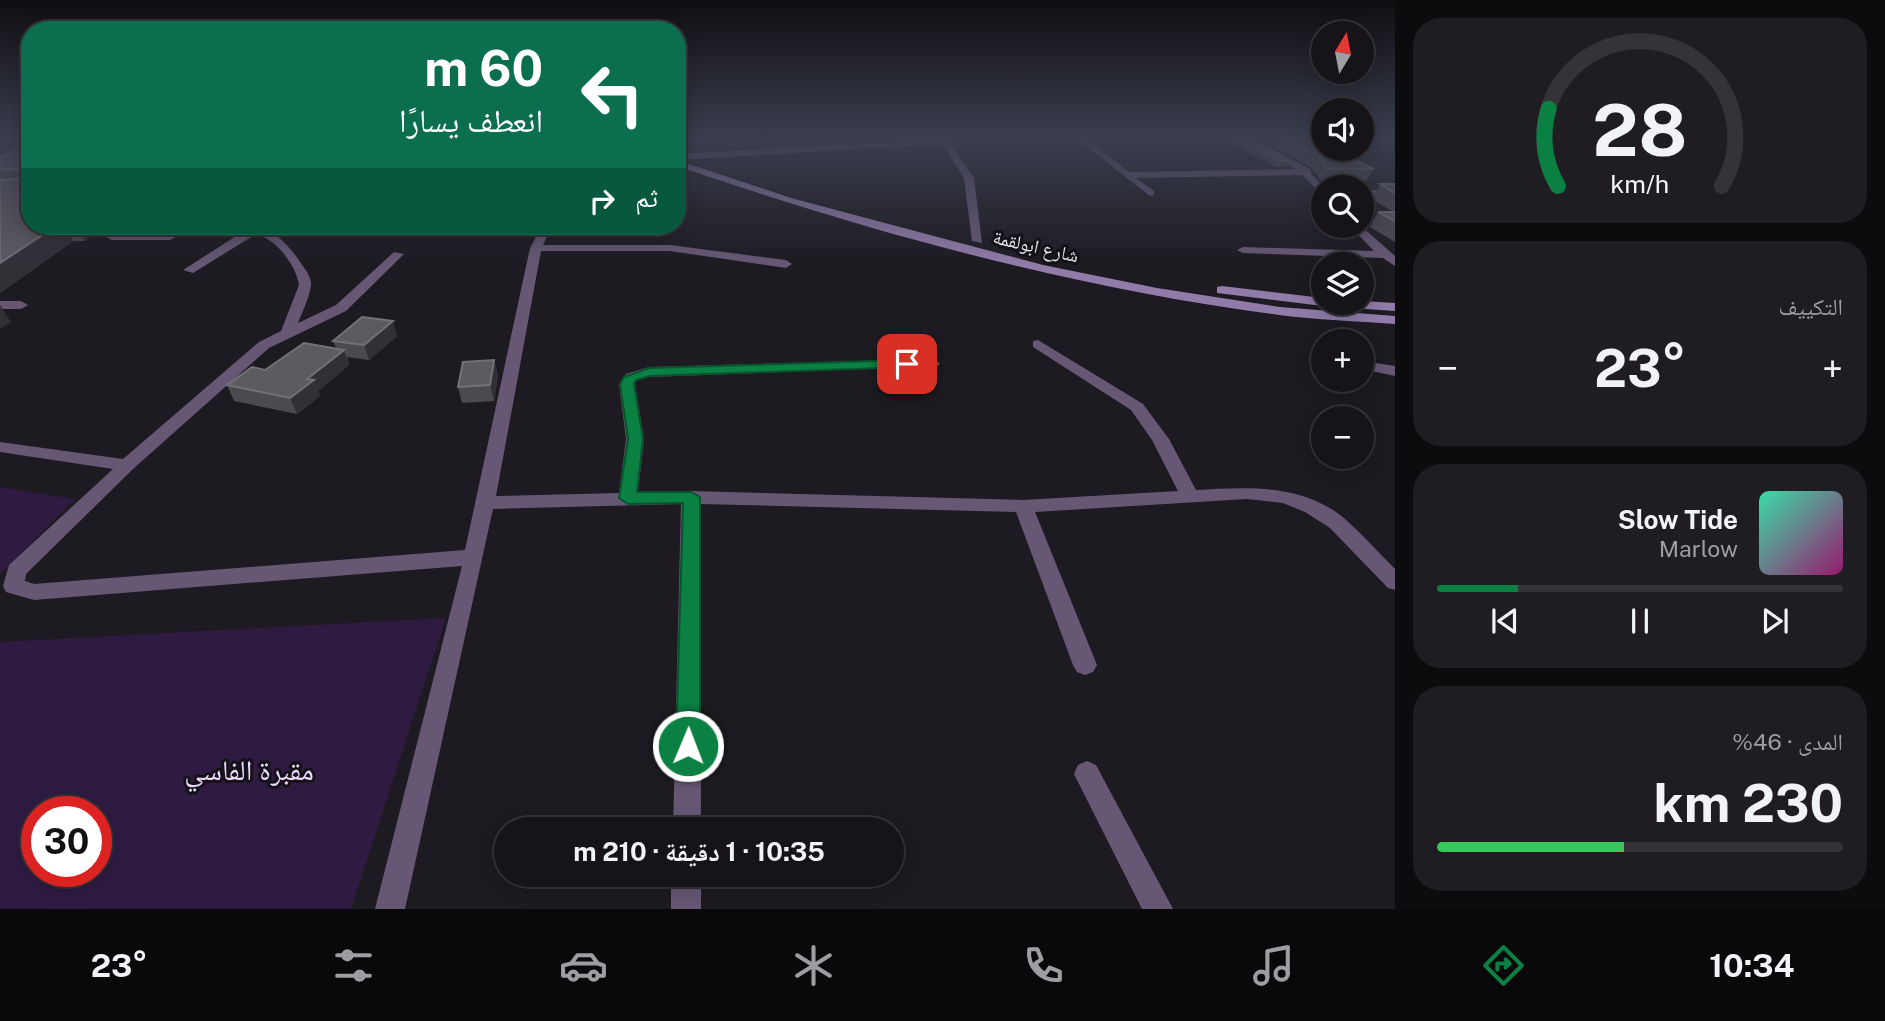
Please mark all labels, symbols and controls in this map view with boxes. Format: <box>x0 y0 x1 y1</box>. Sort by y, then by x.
north arrow <box>1311 21 1374 84</box>
map controls <box>1311 21 1374 469</box>
text: 60 m <box>424 39 543 97</box>
icon: left <box>567 49 658 140</box>
text: 28 <box>1592 88 1688 173</box>
button: sound <box>1311 98 1374 161</box>
text: انعطف يسارًا <box>399 102 543 139</box>
text: km/h <box>1611 169 1669 199</box>
button: search <box>1311 175 1374 238</box>
icon: right <box>583 182 621 220</box>
text: ثم <box>635 182 658 213</box>
street label: شارع ابولقمة <box>991 225 1081 268</box>
button: layers <box>1311 252 1374 315</box>
text: التكييف <box>1778 293 1843 320</box>
button: + <box>1311 329 1374 392</box>
pin <box>877 334 937 394</box>
text: 23° <box>1594 338 1686 399</box>
icon: arrive <box>888 345 926 383</box>
text: − <box>1437 346 1458 391</box>
text: + <box>1822 346 1843 391</box>
button: − <box>1311 406 1374 469</box>
text: Slow Tide <box>1618 504 1738 535</box>
text: Marlow <box>1659 535 1738 562</box>
icon: previous <box>1486 602 1524 640</box>
icon: pause <box>1621 602 1659 640</box>
icon: next <box>1756 602 1794 640</box>
position arrow <box>651 709 725 783</box>
text: المدى · 46% <box>1732 728 1843 755</box>
park label: مقبرة الفاسي <box>184 753 314 793</box>
text: 230 km <box>1654 773 1843 834</box>
speed limit sign: 30 <box>21 796 112 887</box>
text: 10:35 · 1 دقيقة · 210 m <box>573 836 825 867</box>
icon: filters <box>329 941 378 990</box>
icon: car <box>559 941 608 990</box>
icon: climate <box>789 941 838 990</box>
icon: phone <box>1019 941 1068 990</box>
icon: music <box>1249 941 1298 990</box>
icon: directions <box>1479 941 1528 990</box>
text: 23° <box>91 947 147 984</box>
text: 10:34 <box>1709 947 1794 984</box>

